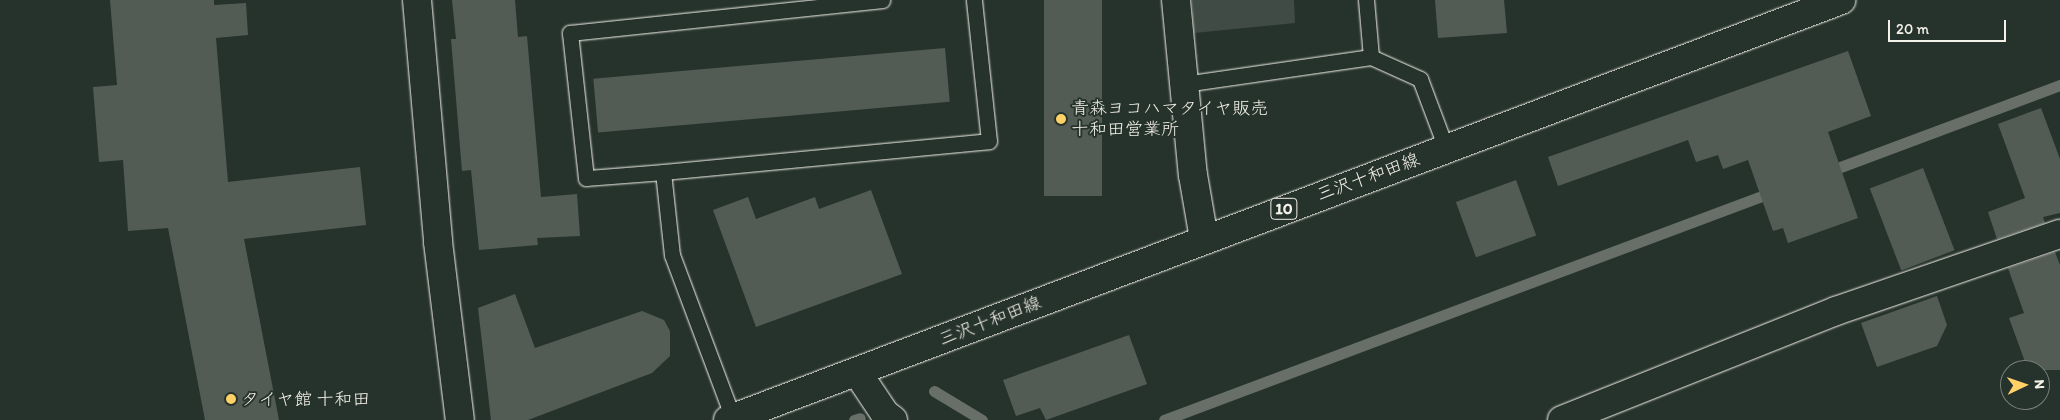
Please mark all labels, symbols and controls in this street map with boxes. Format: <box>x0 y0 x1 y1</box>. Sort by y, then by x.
scale bar <box>1890 10 2008 42</box>
text: 20 m <box>1896 20 1929 38</box>
place label: 青森ヨコハマタイヤ販売 十和田営業所 <box>1071 98 1269 140</box>
marker: 青森ヨコハマタイヤ販売 十和田営業所 <box>1055 113 1067 125</box>
street label: 三沢十和田線 <box>1314 148 1422 206</box>
road number: 10 <box>1270 195 1298 222</box>
street label: 三沢十和田線 <box>936 292 1044 350</box>
north arrow <box>2000 360 2050 410</box>
text: N <box>2031 379 2048 389</box>
place label: タイヤ館 十和田 <box>241 388 371 410</box>
marker: タイヤ館 十和田 <box>225 393 237 405</box>

